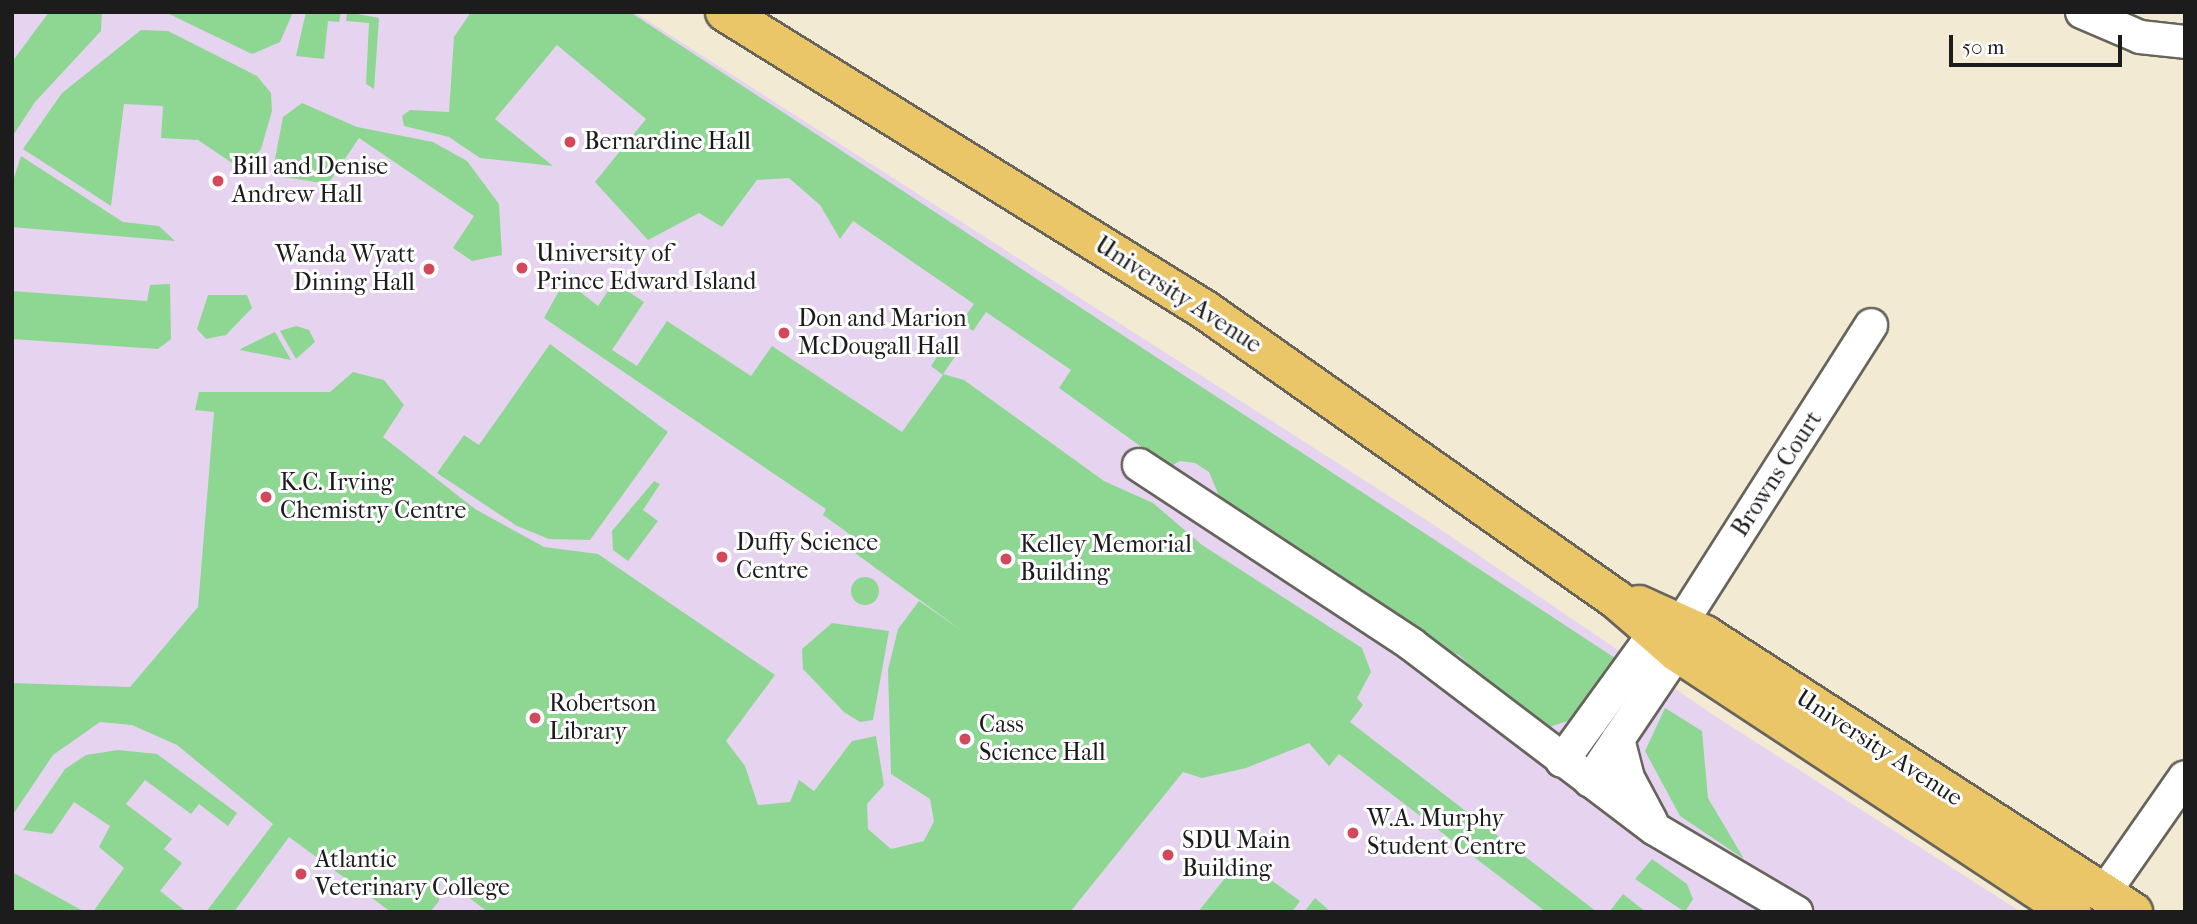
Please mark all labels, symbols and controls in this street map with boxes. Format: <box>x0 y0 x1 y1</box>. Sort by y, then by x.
scale bar <box>1952 21 2125 65</box>
text: 50 m <box>1962 35 2005 59</box>
place label: Bernardine Hall <box>584 128 751 156</box>
marker: Bernardine Hall <box>562 134 578 150</box>
place label: Bill and Denise Andrew Hall <box>232 153 388 209</box>
marker: Bill and Denise Andrew Hall <box>210 173 226 189</box>
street label: University Avenue <box>1089 230 1267 360</box>
place label: University of Prince Edward Island <box>536 240 756 296</box>
place label: Wanda Wyatt Dining Hall <box>275 241 415 297</box>
marker: University of Prince Edward Island <box>514 260 530 276</box>
marker: Wanda Wyatt Dining Hall <box>421 261 437 277</box>
place label: Don and Marion McDougall Hall <box>798 305 967 361</box>
marker: Don and Marion McDougall Hall <box>776 325 792 341</box>
street label: Browns Court <box>1726 406 1828 542</box>
place label: K.C. Irving Chemistry Centre <box>280 469 466 525</box>
marker: K.C. Irving Chemistry Centre <box>258 489 274 505</box>
place label: Duffy Science Centre <box>736 529 878 585</box>
place label: Kelley Memorial Building <box>1020 531 1192 587</box>
marker: Duffy Science Centre <box>714 549 730 565</box>
marker: Kelley Memorial Building <box>998 551 1014 567</box>
street label: University Avenue <box>1790 683 1968 813</box>
place label: Robertson Library <box>549 690 656 746</box>
marker: Robertson Library <box>527 710 543 726</box>
place label: Cass Science Hall <box>979 711 1106 767</box>
marker: Cass Science Hall <box>957 731 973 747</box>
place label: W.A. Murphy Student Centre <box>1367 805 1526 861</box>
marker: W.A. Murphy Student Centre <box>1345 825 1361 841</box>
place label: SDU Main Building <box>1182 827 1290 883</box>
place label: Atlantic Veterinary College <box>315 846 510 902</box>
marker: SDU Main Building <box>1160 847 1176 863</box>
marker: Atlantic Veterinary College <box>293 866 309 882</box>

